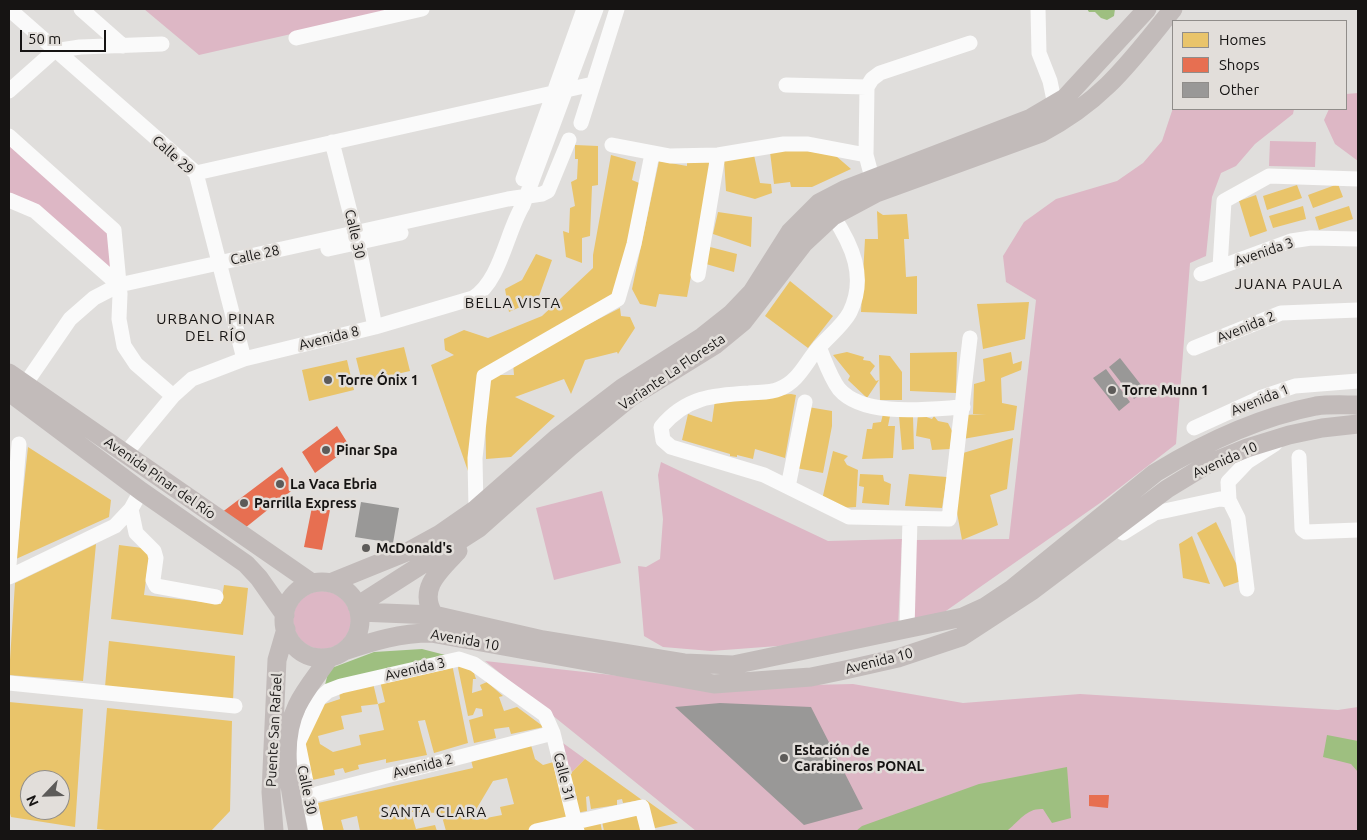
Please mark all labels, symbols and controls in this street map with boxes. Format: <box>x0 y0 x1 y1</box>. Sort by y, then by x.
scale bar <box>22 20 109 52</box>
legend <box>1172 20 1347 110</box>
text: 50 m <box>28 30 61 47</box>
text: Homes <box>1219 31 1266 48</box>
text: Shops <box>1219 56 1260 73</box>
text: Other <box>1219 81 1259 98</box>
street label: Calle 29 <box>149 132 197 178</box>
street label: Calle 30 <box>341 208 369 260</box>
street label: Avenida 3 <box>1232 234 1296 270</box>
street label: Calle 28 <box>229 242 281 268</box>
district label: JUANA PAULA <box>1233 275 1345 293</box>
district label: BELLA VISTA <box>463 294 563 312</box>
street label: Avenida 2 <box>1214 308 1278 346</box>
district label: URBANO PINAR DEL RÍO <box>155 310 277 345</box>
street label: Avenida 8 <box>297 322 361 354</box>
street label: Variante La Floresta <box>616 330 728 414</box>
place label: Torre Ónix 1 <box>338 372 419 388</box>
marker: Torre Ónix 1 <box>322 374 334 386</box>
street label: Avenida 1 <box>1228 381 1292 419</box>
place label: Torre Munn 1 <box>1122 382 1209 398</box>
marker: Torre Munn 1 <box>1106 384 1118 396</box>
street label: Avenida Pinar del Río <box>101 433 219 523</box>
street label: Avenida 10 <box>1190 438 1260 482</box>
place label: Pinar Spa <box>336 442 398 458</box>
marker: Pinar Spa <box>320 444 332 456</box>
place label: La Vaca Ebria <box>290 476 377 492</box>
marker: La Vaca Ebria <box>274 478 286 490</box>
place label: Parrilla Express <box>254 495 357 511</box>
marker: Parrilla Express <box>238 497 250 509</box>
place label: McDonald's <box>376 540 452 556</box>
marker: McDonald's <box>360 542 372 554</box>
street label: Avenida 10 <box>429 626 501 654</box>
street label: Avenida 10 <box>843 644 915 678</box>
street label: Avenida 3 <box>383 654 447 684</box>
street label: Puente San Rafael <box>263 673 285 787</box>
place label: Estación de Carabineros PONAL <box>794 742 924 774</box>
street label: Avenida 2 <box>391 750 455 782</box>
street label: Calle 31 <box>550 751 578 803</box>
marker: Estación de Carabineros PONAL <box>778 752 790 764</box>
street label: Calle 30 <box>294 764 320 816</box>
north arrow <box>20 770 70 820</box>
text: N <box>23 793 42 809</box>
district label: SANTA CLARA <box>379 803 489 821</box>

